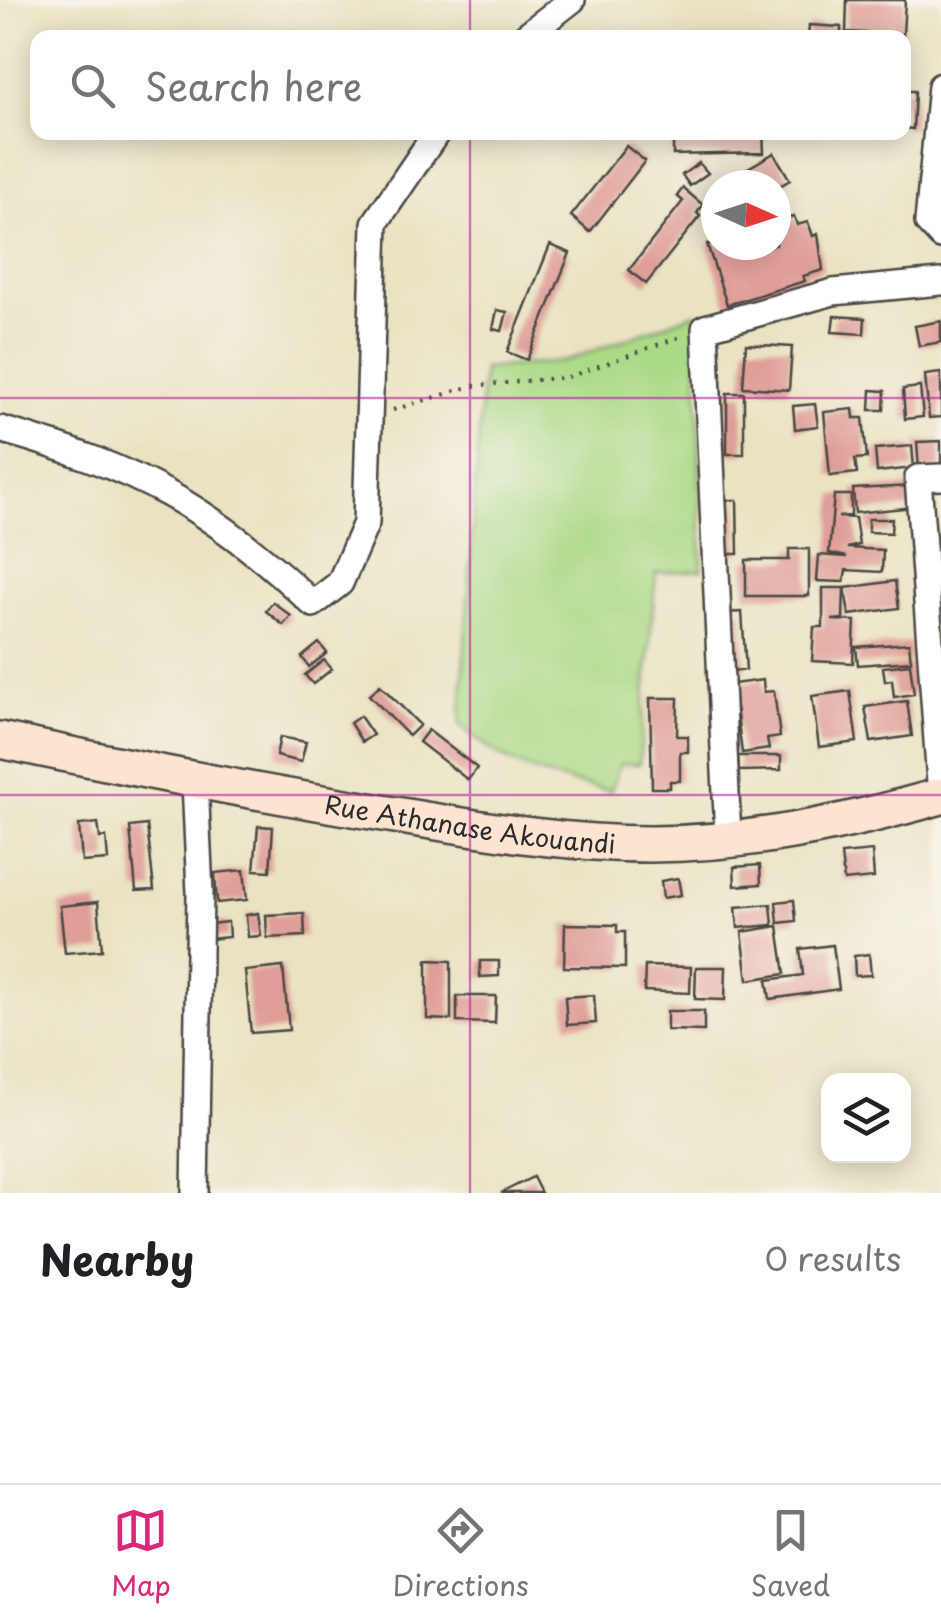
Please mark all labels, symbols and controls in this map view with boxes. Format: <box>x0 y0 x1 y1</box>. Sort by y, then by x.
search box <box>30 30 911 140</box>
text: Search here <box>145 57 362 114</box>
icon: search <box>65 58 120 113</box>
north arrow <box>701 170 791 260</box>
street label: Rue Athanase Akouandi <box>322 785 616 862</box>
map controls <box>821 1073 911 1163</box>
button: layers <box>821 1073 911 1163</box>
text: Nearby <box>40 1227 194 1290</box>
text: 0 results <box>765 1234 901 1282</box>
tab: Map <box>111 1503 171 1606</box>
tab: Directions <box>393 1503 529 1606</box>
tab: Saved <box>751 1503 830 1606</box>

